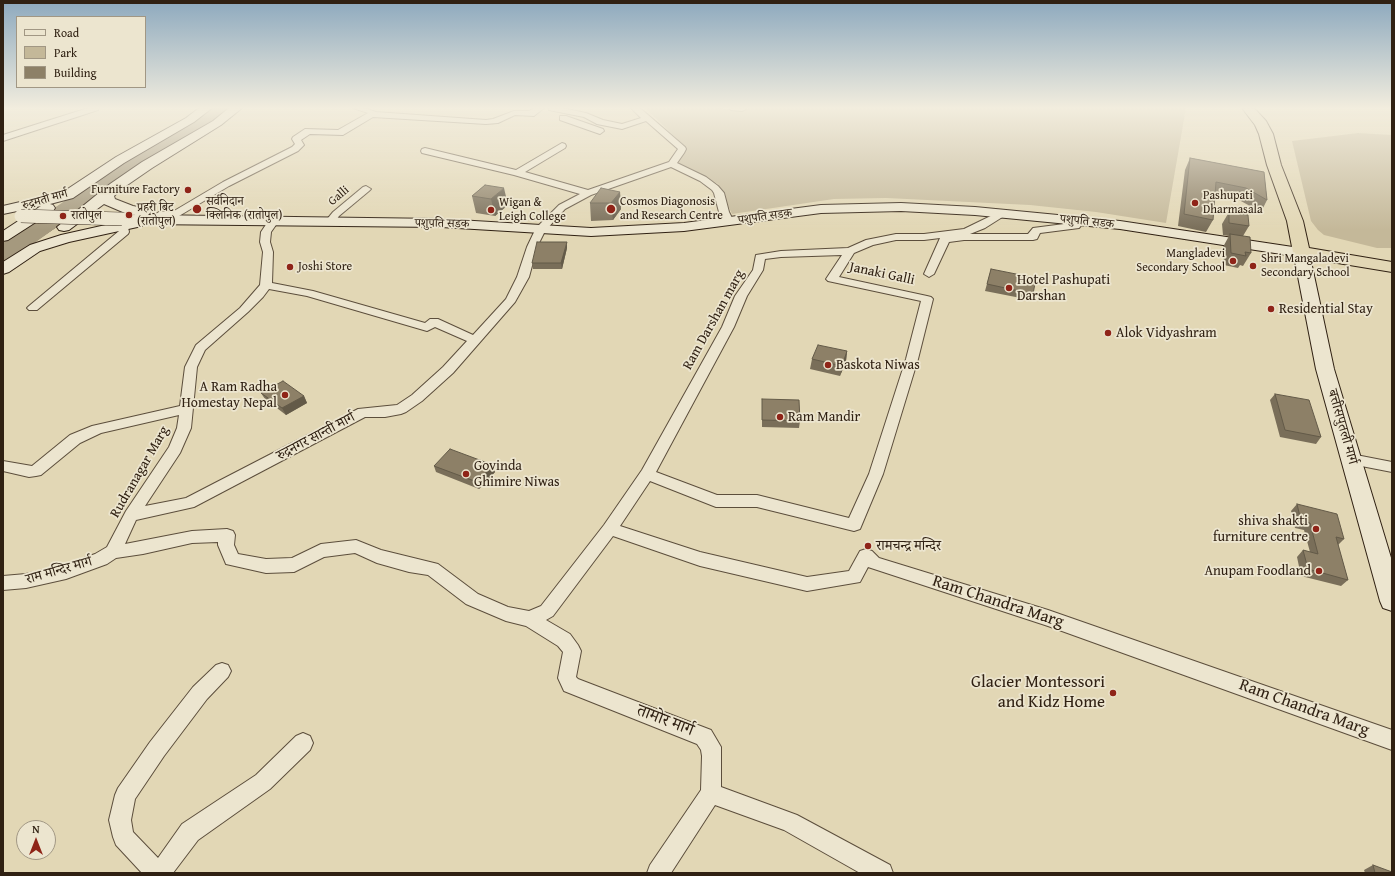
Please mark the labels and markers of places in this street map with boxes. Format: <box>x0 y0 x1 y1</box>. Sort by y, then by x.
place label: Furniture Factory <box>91 183 180 197</box>
marker: Furniture Factory <box>183 185 193 195</box>
place label: Pashupati Dharmasala <box>1203 189 1263 217</box>
place label: सर्वनिदान क्लिनिक (रातोपुल) <box>206 195 282 223</box>
place label: Cosmos Diagonosis and Research Centre <box>620 195 723 223</box>
place label: Wigan & Leigh College <box>499 196 566 224</box>
marker: Pashupati Dharmasala <box>1190 198 1200 208</box>
place label: प्रहरी बिट (रातोपुल) <box>137 201 176 229</box>
marker: सर्वनिदान क्लिनिक (रातोपुल) <box>191 203 203 215</box>
marker: Cosmos Diagonosis and Research Centre <box>605 203 617 215</box>
marker: Wigan & Leigh College <box>486 205 496 215</box>
place label: रातोपुल <box>71 209 102 223</box>
marker: प्रहरी बिट (रातोपुल) <box>124 210 134 220</box>
marker: रातोपुल <box>58 211 68 221</box>
place label: Mangladevi Secondary School <box>1136 247 1225 275</box>
place label: Shri Mangaladevi Secondary School <box>1261 252 1350 280</box>
marker: Mangladevi Secondary School <box>1228 256 1238 266</box>
place label: Joshi Store <box>298 260 352 274</box>
marker: Shri Mangaladevi Secondary School <box>1248 261 1258 271</box>
marker: Joshi Store <box>285 262 295 272</box>
place label: Hotel Pashupati Darshan <box>1017 272 1110 304</box>
marker: Hotel Pashupati Darshan <box>1004 283 1014 293</box>
place label: Residential Stay <box>1279 301 1373 317</box>
marker: Residential Stay <box>1266 304 1276 314</box>
place label: Alok Vidyashram <box>1116 325 1217 341</box>
marker: Alok Vidyashram <box>1103 328 1113 338</box>
place label: Baskota Niwas <box>836 357 920 373</box>
marker: Baskota Niwas <box>823 360 833 370</box>
place label: A Ram Radha Homestay Nepal <box>182 379 277 412</box>
marker: A Ram Radha Homestay Nepal <box>280 390 290 400</box>
place label: Ram Mandir <box>788 409 860 425</box>
marker: Ram Mandir <box>775 412 785 422</box>
place label: Govinda Ghimire Niwas <box>474 458 560 490</box>
marker: Govinda Ghimire Niwas <box>461 469 471 479</box>
place label: shiva shakti furniture centre <box>1213 513 1308 546</box>
marker: shiva shakti furniture centre <box>1311 524 1321 534</box>
place label: रामचन्द्र मन्दिर <box>876 538 941 554</box>
marker: रामचन्द्र मन्दिर <box>863 541 873 551</box>
place label: Anupam Foodland <box>1204 563 1311 579</box>
marker: Anupam Foodland <box>1314 566 1324 576</box>
place label: Glacier Montessori and Kidz Home <box>971 673 1105 713</box>
marker: Glacier Montessori and Kidz Home <box>1108 688 1118 698</box>

